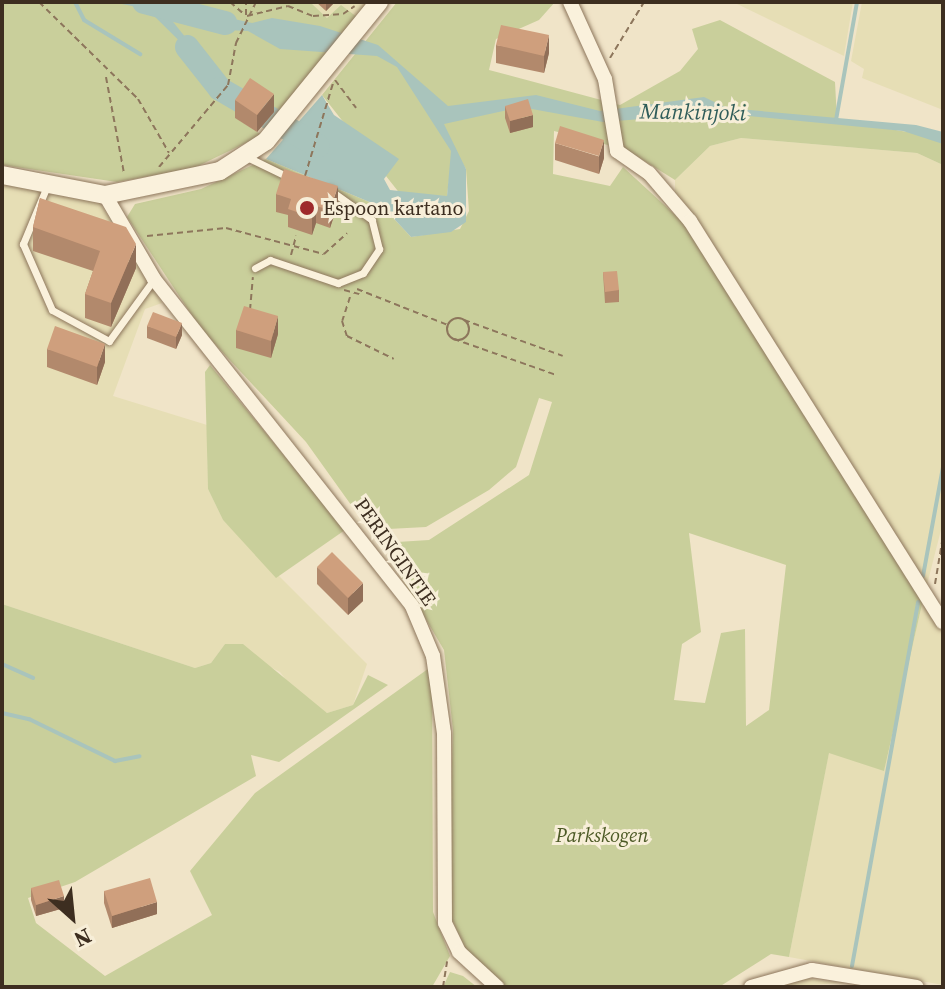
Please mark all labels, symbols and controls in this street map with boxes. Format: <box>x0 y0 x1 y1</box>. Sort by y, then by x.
water label: Mankinjoki <box>640 98 746 126</box>
place label: Espoon kartano <box>323 196 463 220</box>
marker: Espoon kartano <box>298 199 316 217</box>
street label: PERINGINTIE <box>349 494 441 610</box>
park label: Parkskogen <box>556 823 648 847</box>
north arrow <box>32 877 112 957</box>
text: N <box>69 921 97 955</box>

